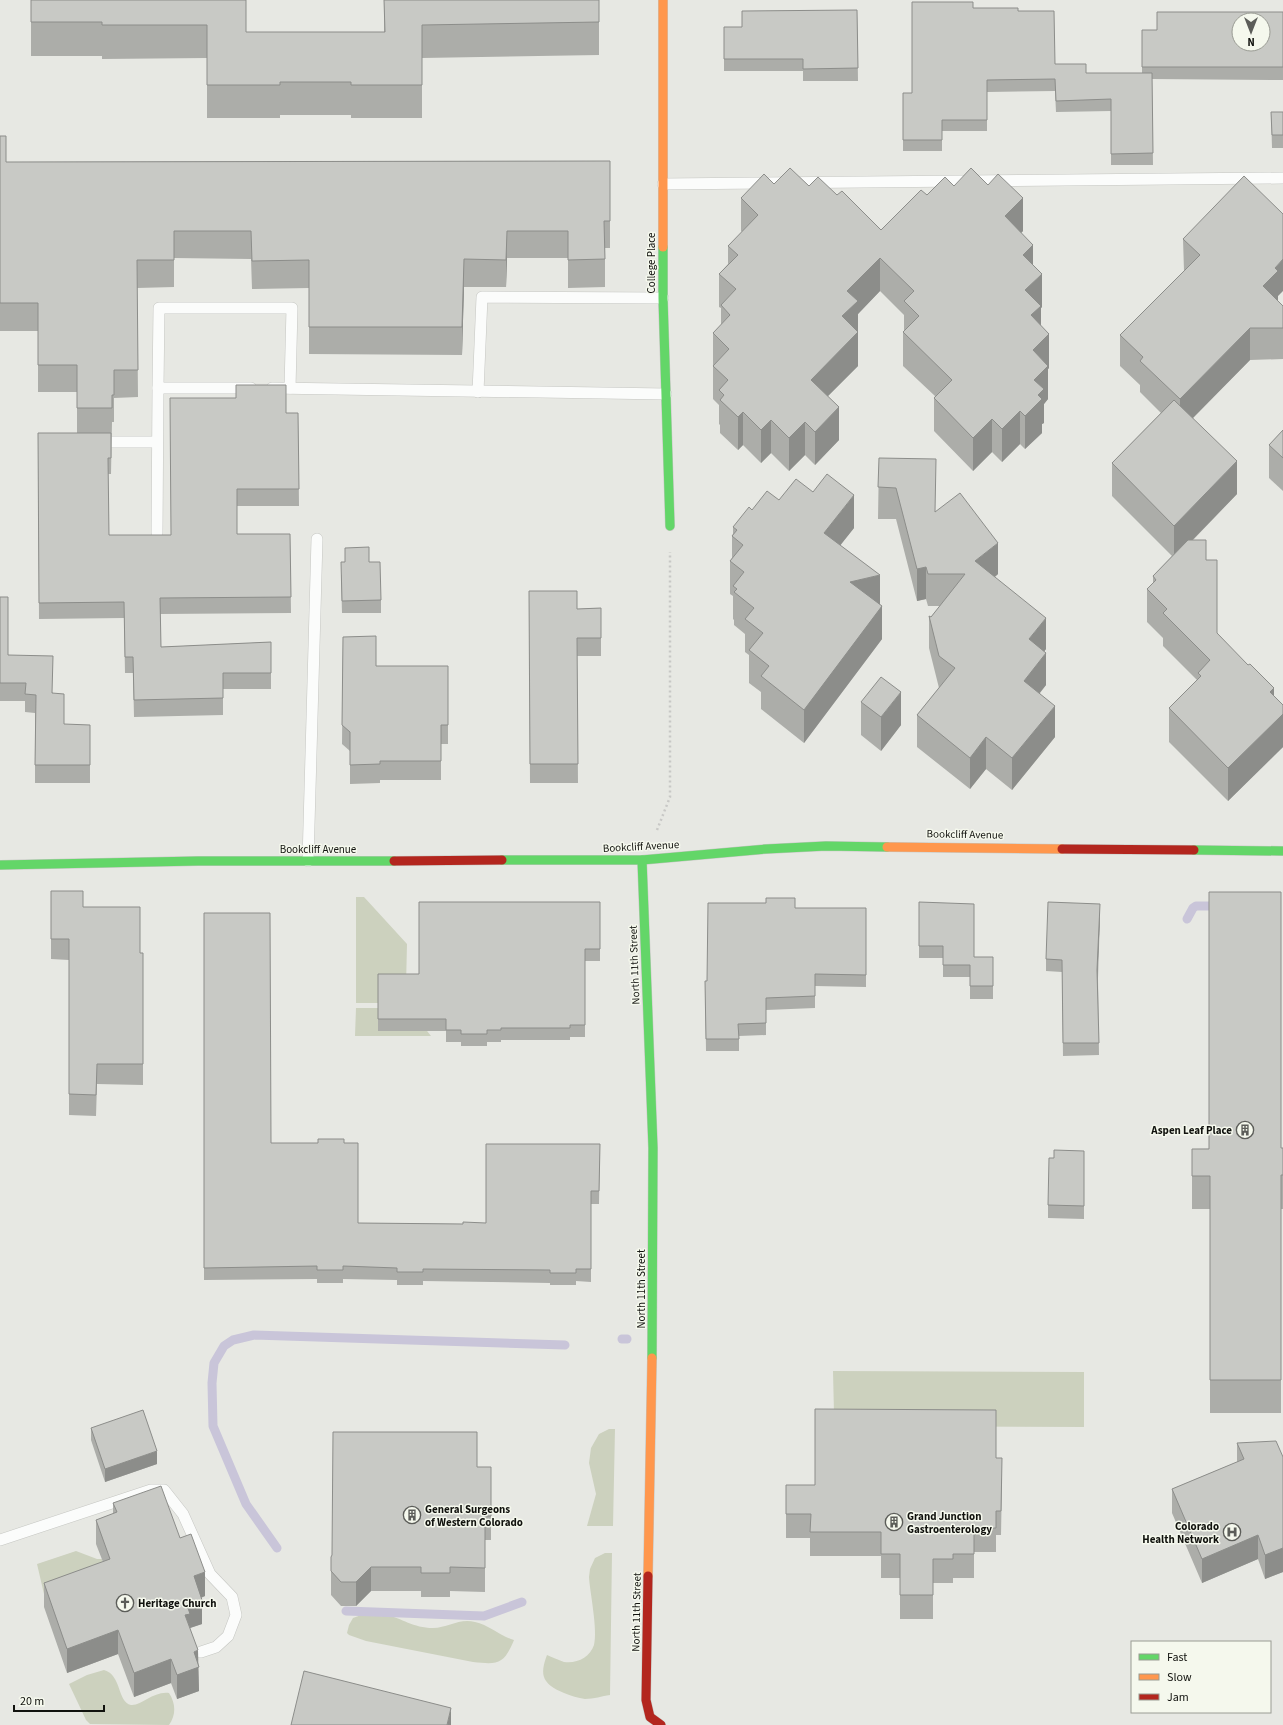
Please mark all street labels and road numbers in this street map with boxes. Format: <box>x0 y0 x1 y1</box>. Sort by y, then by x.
street label: College Place <box>644 232 659 294</box>
street label: Bookcliff Avenue <box>927 826 1004 843</box>
street label: Bookcliff Avenue <box>602 837 680 856</box>
street label: Bookcliff Avenue <box>280 842 357 857</box>
street label: North 11th Street <box>626 925 643 1005</box>
street label: North 11th Street <box>634 1249 649 1329</box>
street label: North 11th Street <box>628 1572 645 1652</box>

